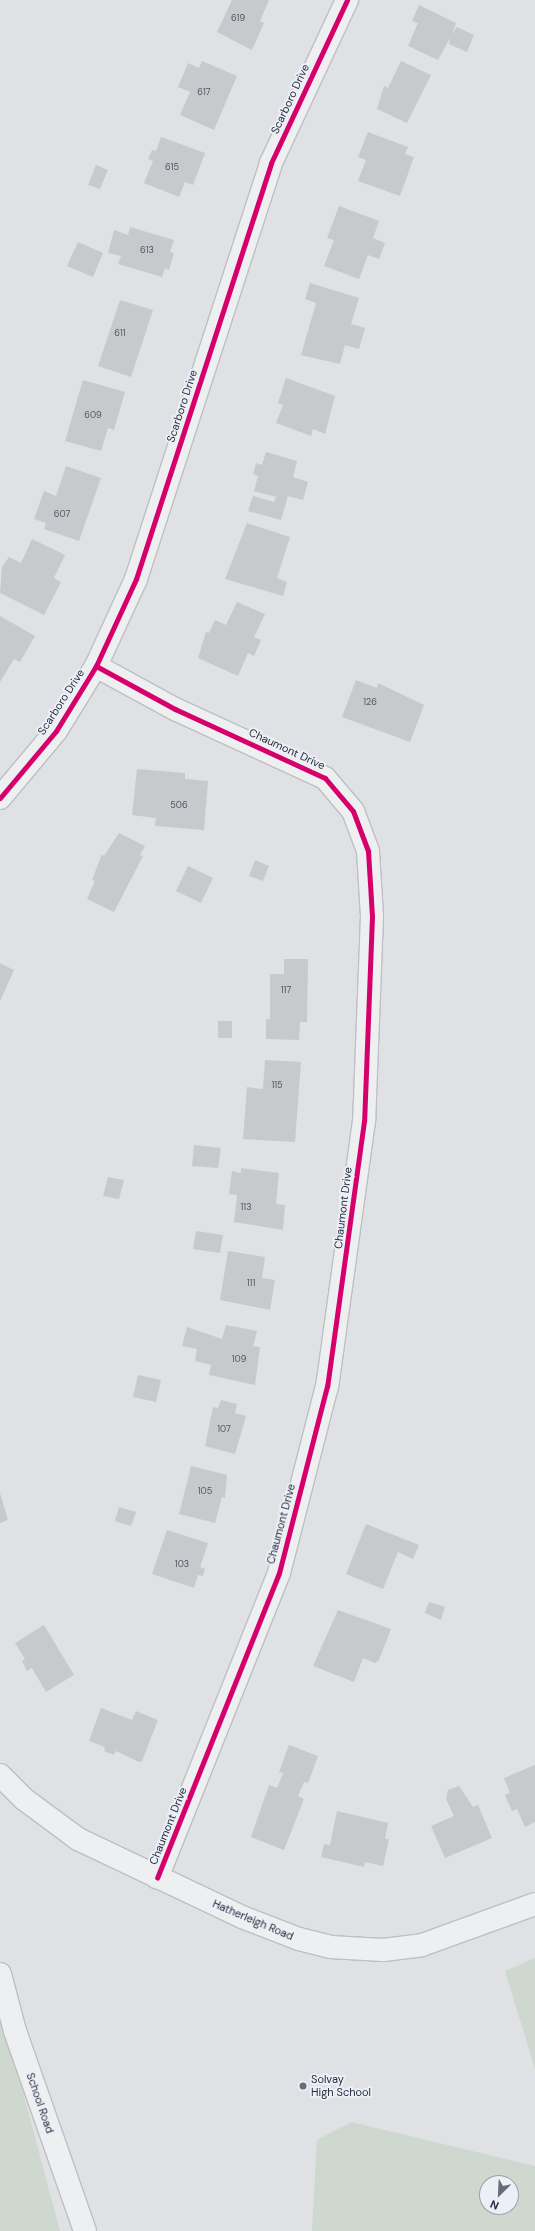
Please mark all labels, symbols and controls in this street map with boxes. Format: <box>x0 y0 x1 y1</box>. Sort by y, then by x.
house number: 619 <box>231 13 245 23</box>
street label: Scarboro Drive <box>268 62 312 136</box>
house number: 617 <box>197 87 211 97</box>
house number: 615 <box>165 162 179 172</box>
house number: 613 <box>140 245 154 255</box>
house number: 611 <box>114 328 126 338</box>
street label: Scarboro Drive <box>164 368 200 444</box>
house number: 609 <box>84 410 102 420</box>
house number: 607 <box>54 509 70 519</box>
street label: Scarboro Drive <box>35 667 87 737</box>
house number: 126 <box>363 697 377 707</box>
street label: Chaumont Drive <box>247 726 327 772</box>
house number: 506 <box>170 800 188 810</box>
house number: 117 <box>281 985 291 995</box>
house number: 115 <box>271 1080 283 1090</box>
street label: Chaumont Drive <box>331 1166 355 1250</box>
house number: 113 <box>241 1202 251 1212</box>
house number: 111 <box>247 1278 255 1288</box>
house number: 109 <box>232 1354 246 1364</box>
house number: 107 <box>217 1424 231 1434</box>
street label: Chaumont Drive <box>264 1482 298 1566</box>
house number: 105 <box>198 1486 212 1496</box>
house number: 103 <box>175 1559 189 1569</box>
street label: Chaumont Drive <box>146 1785 190 1867</box>
street label: Hatherleigh Road <box>211 1897 295 1943</box>
street label: School Road <box>23 2071 57 2135</box>
place label: Solvay High School <box>311 2073 371 2099</box>
marker: Solvay High School <box>298 2081 308 2091</box>
north arrow <box>479 2175 519 2215</box>
text: N <box>488 2197 501 2213</box>

